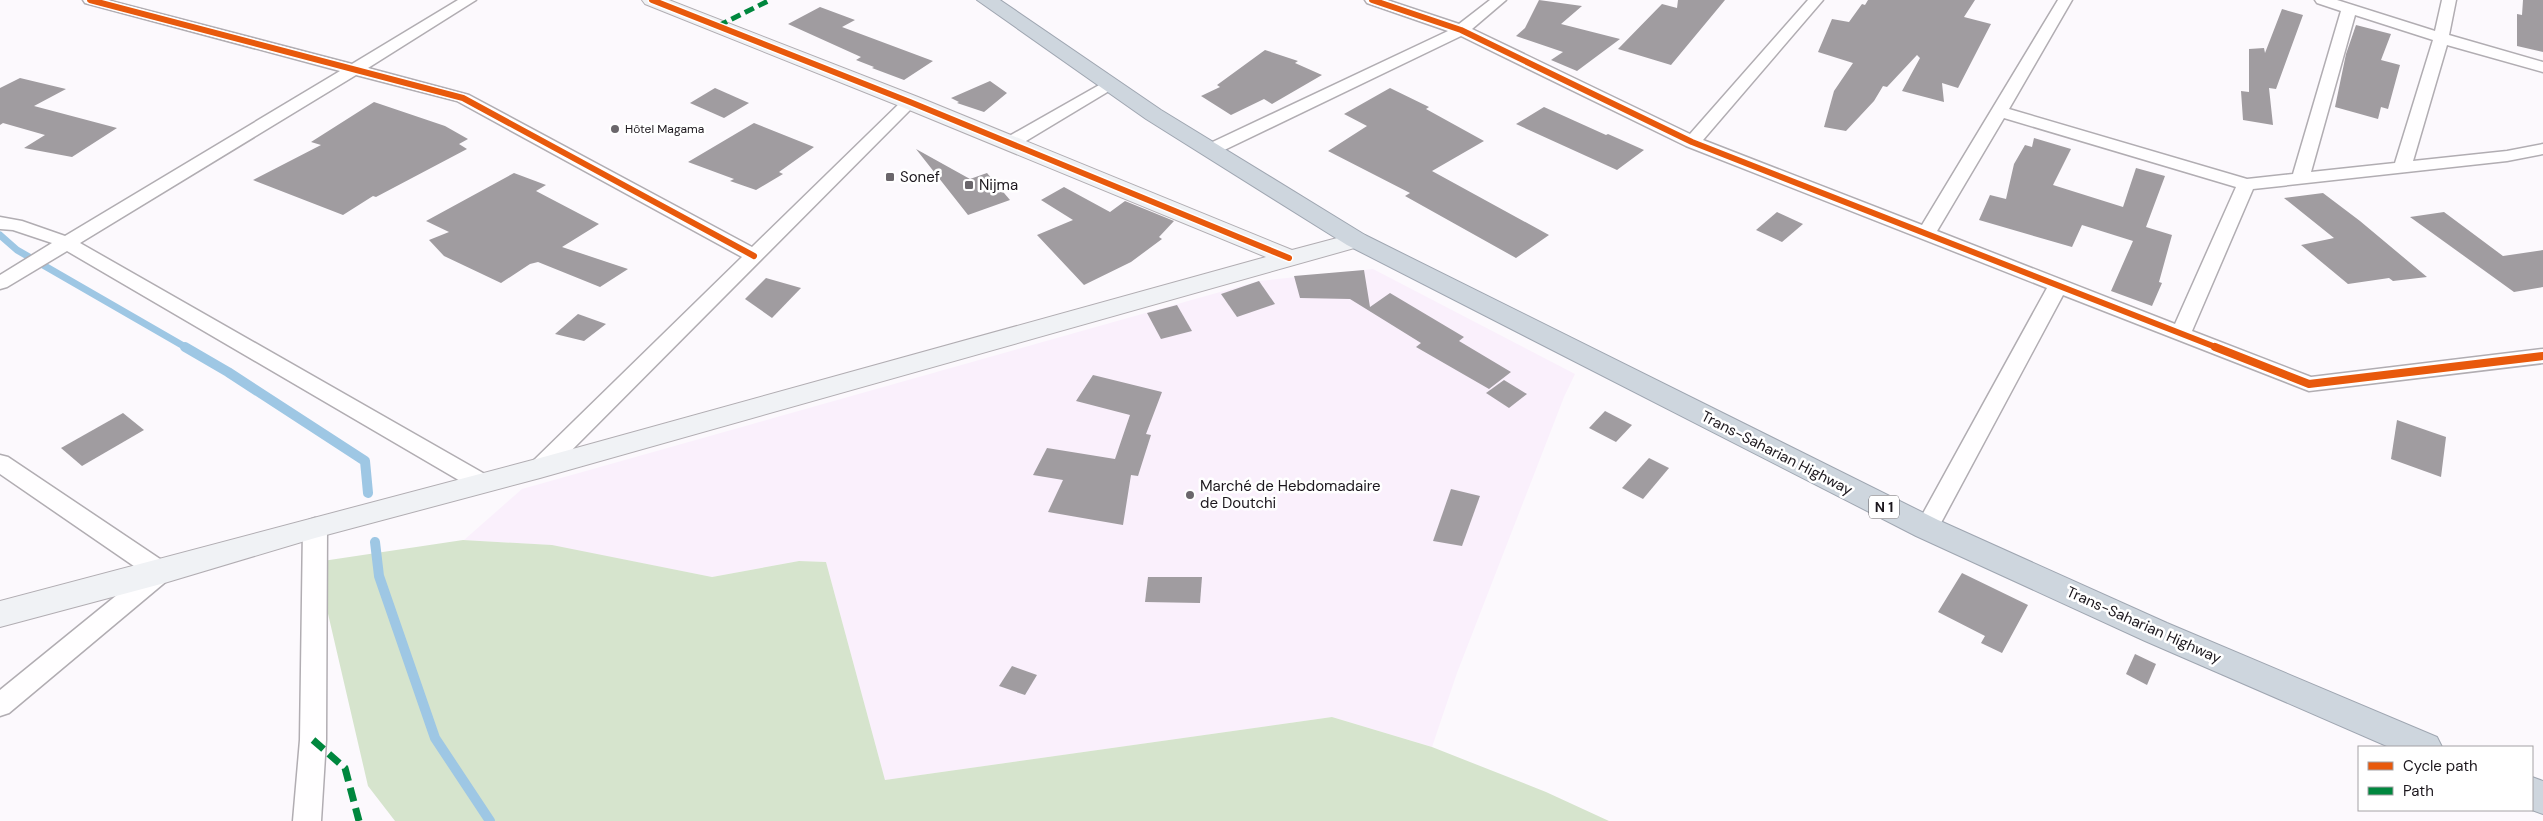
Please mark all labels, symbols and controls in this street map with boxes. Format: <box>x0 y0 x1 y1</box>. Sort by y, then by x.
place label: Hôtel Magama <box>625 121 704 137</box>
marker: Hôtel Magama <box>609 123 621 135</box>
place label: Sonef <box>900 167 940 187</box>
marker: Sonef <box>884 171 896 183</box>
place label: Nijma <box>979 175 1018 195</box>
marker: Nijma <box>963 179 975 191</box>
street label: Trans-Saharian Highway <box>1698 406 1857 500</box>
place label: Marché de Hebdomadaire de Doutchi <box>1200 476 1381 513</box>
marker: Marché de Hebdomadaire de Doutchi <box>1184 489 1196 501</box>
road number: N 1 <box>1869 496 1899 518</box>
street label: Trans-Saharian Highway <box>2063 582 2225 668</box>
legend <box>2358 746 2533 811</box>
text: Cycle path <box>2403 756 2478 776</box>
text: Path <box>2403 781 2434 801</box>

